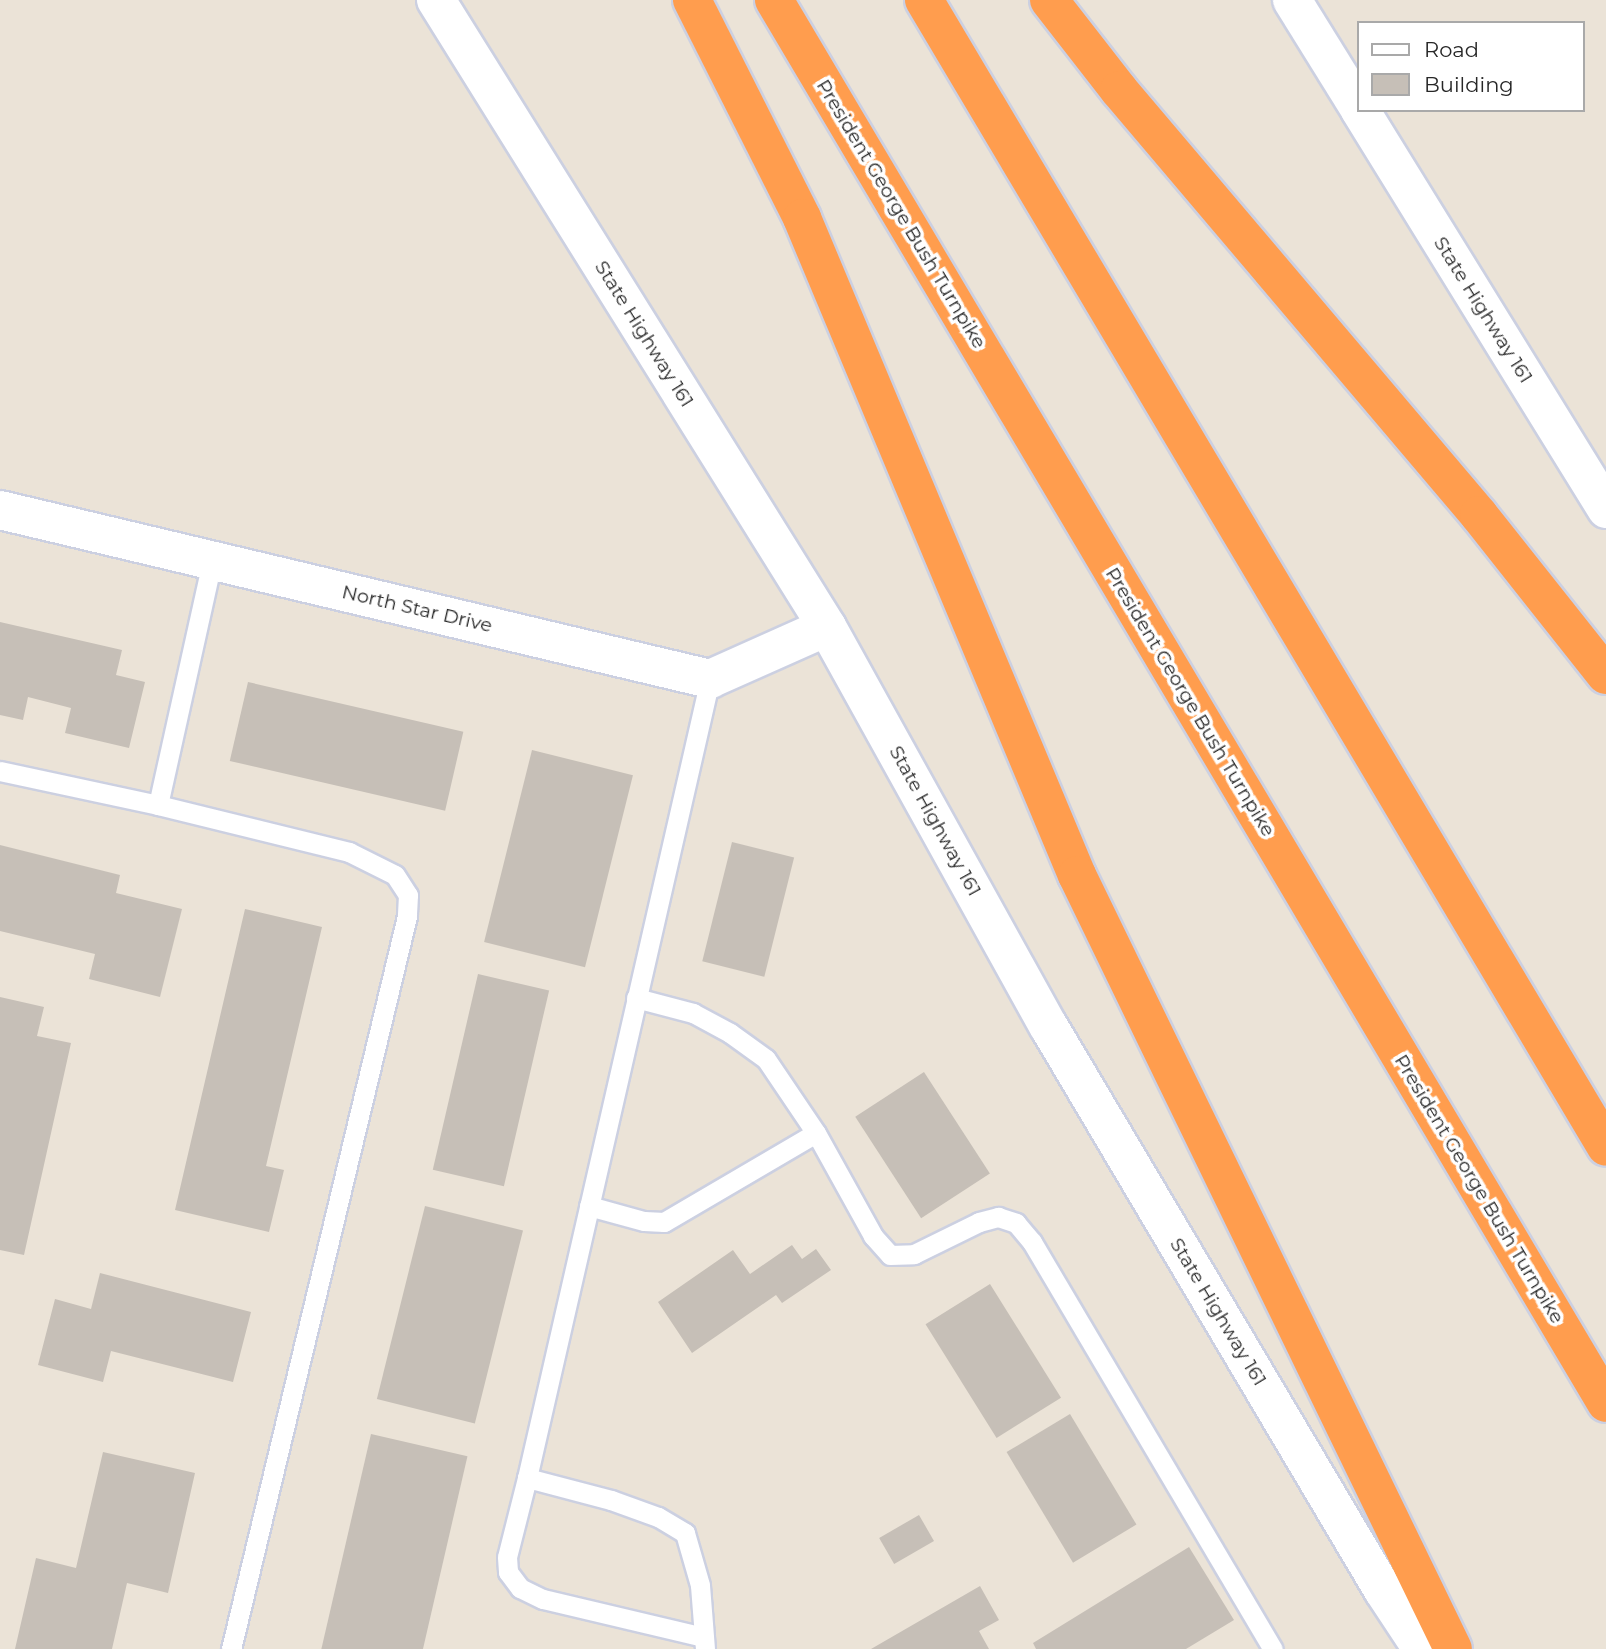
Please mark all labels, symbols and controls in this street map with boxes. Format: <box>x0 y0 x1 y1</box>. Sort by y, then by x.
legend <box>1358 21 1585 112</box>
text: Road <box>1424 37 1479 62</box>
text: Building <box>1424 72 1514 97</box>
street label: President George Bush Turnpike <box>811 75 991 353</box>
street label: State Highway 161 <box>1429 233 1537 387</box>
street label: State Highway 161 <box>590 257 698 411</box>
street label: President George Bush Turnpike <box>1100 563 1280 841</box>
street label: North Star Drive <box>340 581 494 637</box>
street label: State Highway 161 <box>884 742 986 900</box>
street label: President George Bush Turnpike <box>1389 1050 1569 1328</box>
street label: State Highway 161 <box>1165 1234 1271 1390</box>

